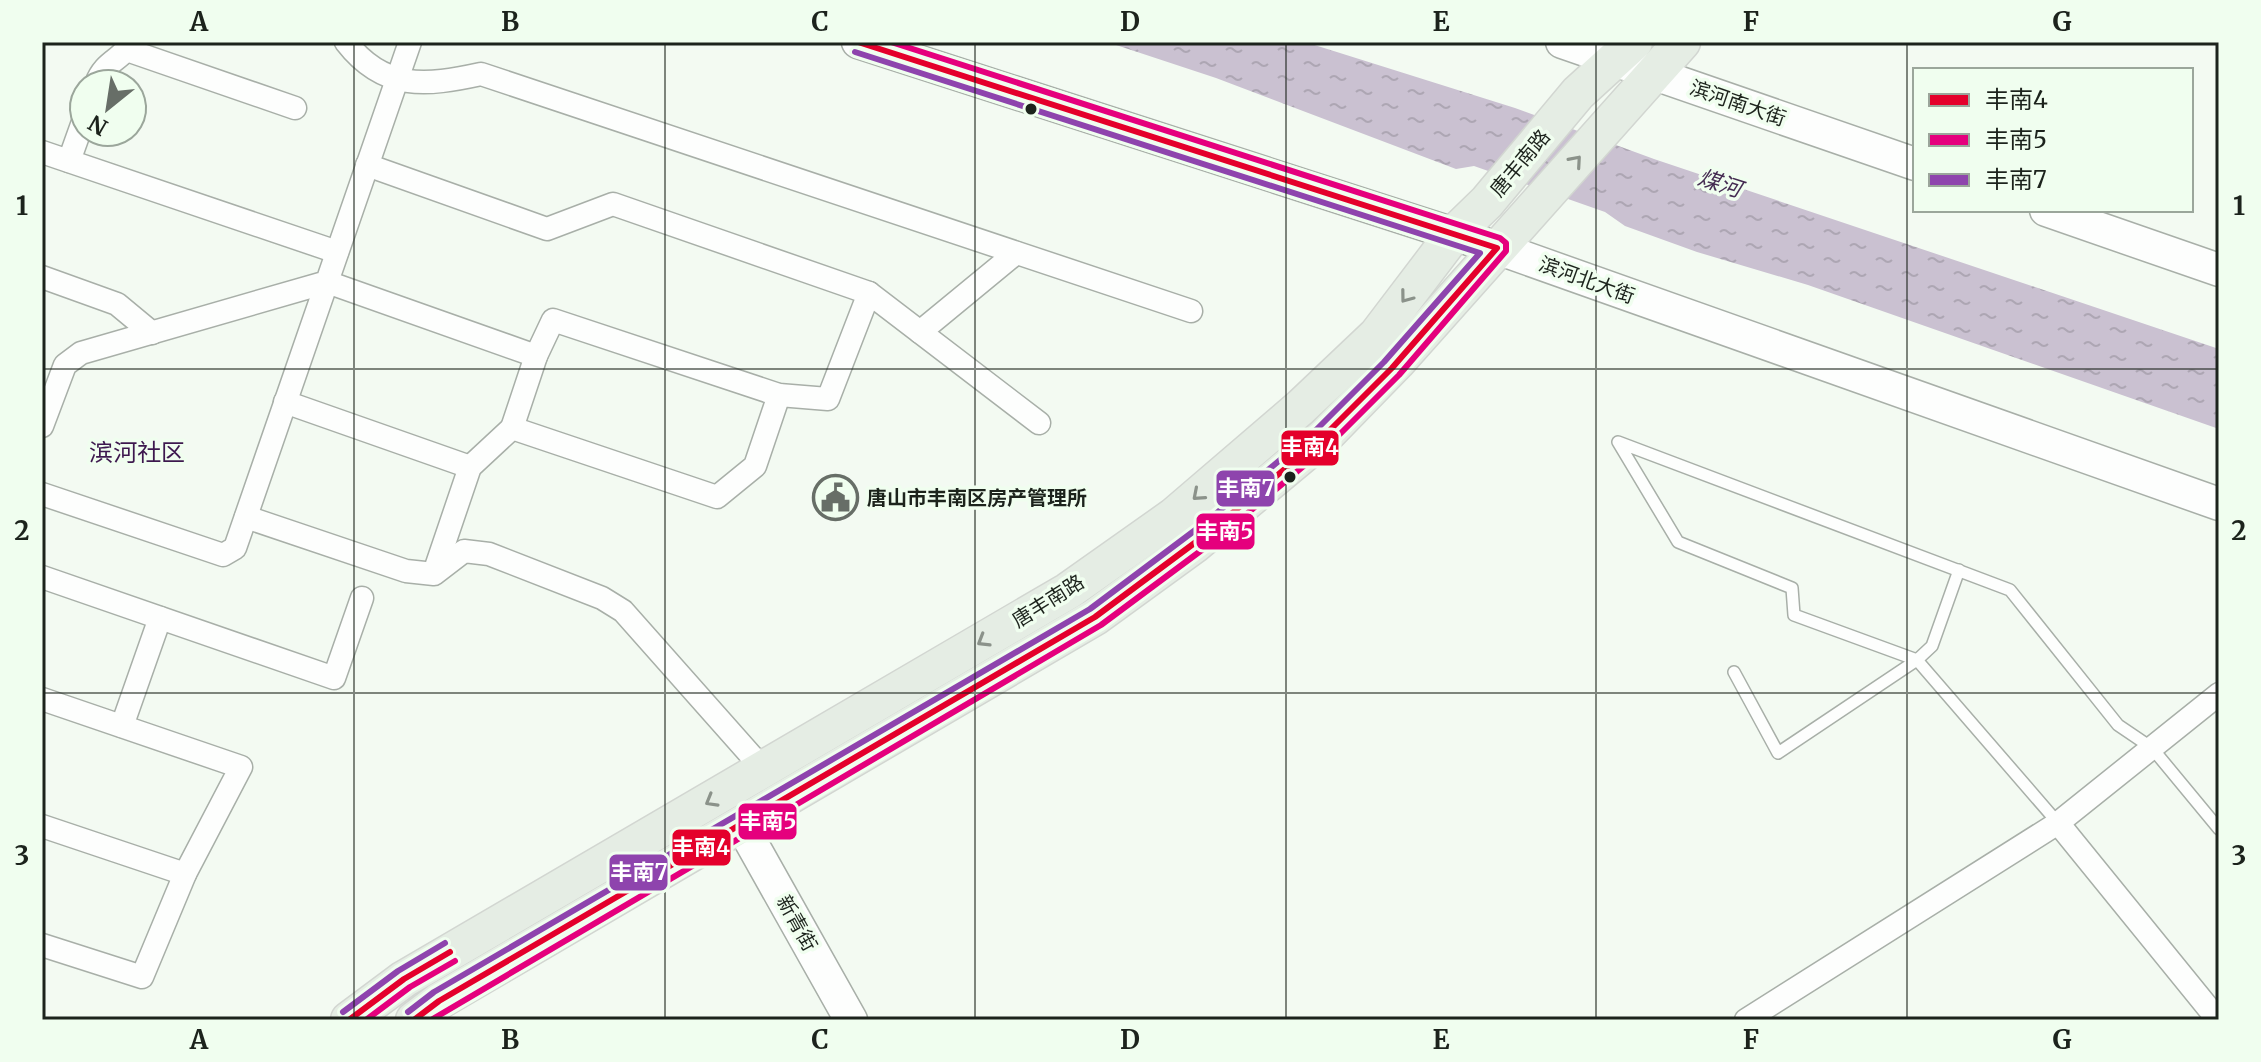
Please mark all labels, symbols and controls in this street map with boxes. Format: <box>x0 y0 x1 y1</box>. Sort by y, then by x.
text: A <box>189 5 209 38</box>
text: B <box>501 5 519 38</box>
text: C <box>811 5 829 38</box>
text: D <box>1120 5 1140 38</box>
text: E <box>1433 5 1450 38</box>
text: F <box>1743 5 1759 38</box>
text: G <box>2053 5 2072 38</box>
north arrow <box>68 68 148 148</box>
legend <box>1913 68 2193 212</box>
street label: 滨河南大街 <box>1687 74 1790 131</box>
text: 丰南4 <box>1985 84 2048 115</box>
unlabelled marker <box>1023 101 1039 117</box>
text: N <box>83 109 113 142</box>
street label: 唐丰南路 <box>1484 124 1555 201</box>
text: 丰南5 <box>1985 124 2047 155</box>
one-way arrow <box>1566 156 1581 170</box>
water label: 煤河 <box>1695 163 1749 204</box>
text: 丰南7 <box>1985 164 2047 195</box>
text: 1 <box>16 189 28 222</box>
text: 1 <box>2233 189 2245 222</box>
street label: 滨河北大街 <box>1536 251 1638 308</box>
one-way arrow <box>1402 288 1416 303</box>
line badge: 丰南4 <box>1280 429 1340 467</box>
text: 丰南4 <box>1281 433 1339 461</box>
district label: 滨河社区 <box>89 437 185 468</box>
line badge: 丰南7 <box>1215 469 1276 508</box>
unlabelled marker <box>1282 469 1298 485</box>
public building icon: 唐山市丰南区房产管理所 <box>812 474 860 522</box>
text: 丰南7 <box>1217 474 1275 502</box>
place label: 唐山市丰南区房产管理所 <box>867 485 1087 510</box>
one-way arrow <box>1192 485 1207 500</box>
line badge: 丰南5 <box>1195 512 1256 551</box>
text: 2 <box>14 514 30 547</box>
text: 2 <box>2231 514 2247 547</box>
text: 丰南5 <box>1197 517 1253 545</box>
street label: 唐丰南路 <box>1007 569 1088 632</box>
one-way arrow <box>977 631 992 647</box>
one-way arrow <box>705 791 720 807</box>
line badge: 丰南5 <box>737 802 798 841</box>
text: 丰南5 <box>740 807 796 835</box>
line badge: 丰南4 <box>671 828 732 867</box>
text: 丰南4 <box>672 833 730 861</box>
text: 3 <box>15 839 29 872</box>
text: 3 <box>2232 839 2246 872</box>
line badge: 丰南7 <box>608 853 669 892</box>
text: 丰南7 <box>610 858 668 886</box>
street label: 新青街 <box>772 890 823 955</box>
text: A <box>189 1023 209 1056</box>
text: B <box>501 1023 519 1056</box>
text: C <box>811 1023 829 1056</box>
text: D <box>1120 1023 1140 1056</box>
text: E <box>1433 1023 1450 1056</box>
text: F <box>1743 1023 1759 1056</box>
text: G <box>2053 1023 2072 1056</box>

